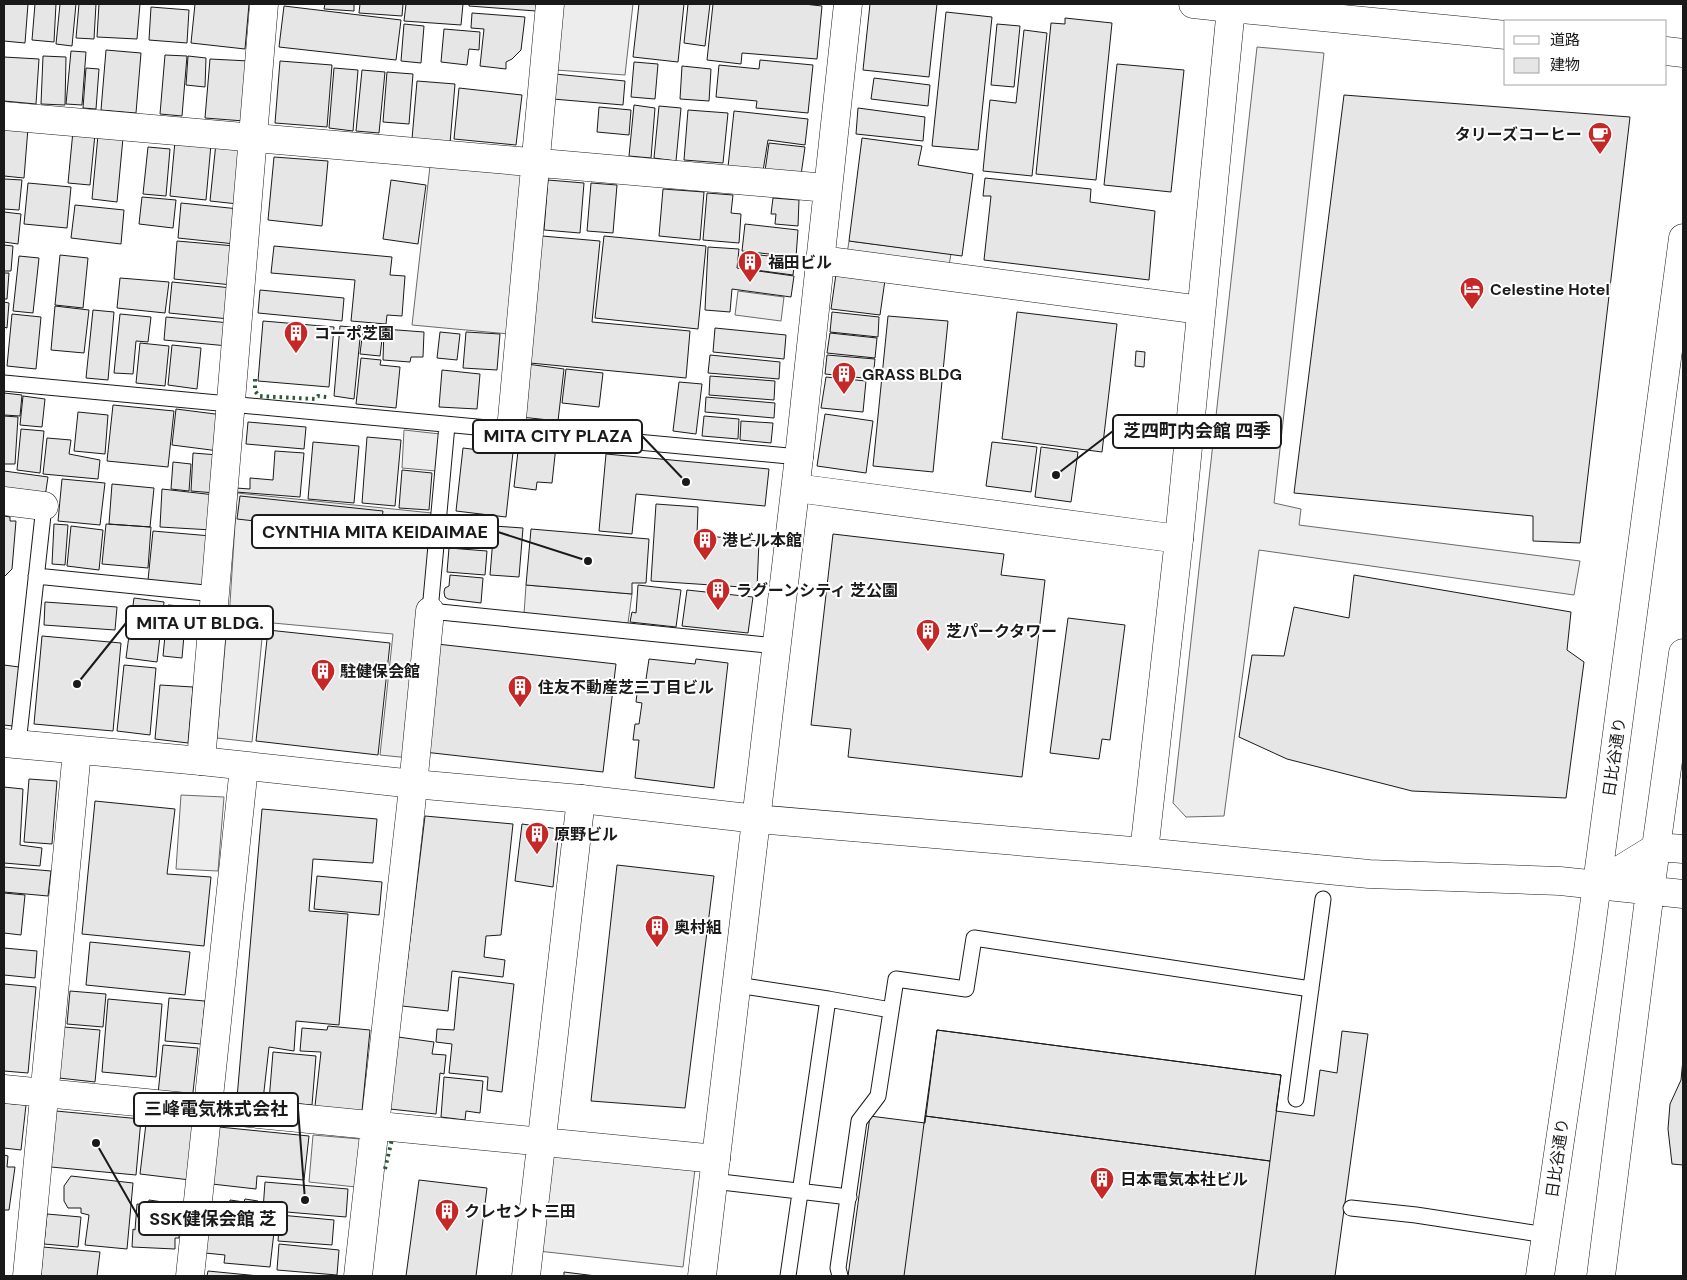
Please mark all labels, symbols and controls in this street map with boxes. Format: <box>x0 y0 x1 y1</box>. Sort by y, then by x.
legend <box>1504 20 1667 85</box>
text: 道路 <box>1550 30 1580 50</box>
text: 建物 <box>1550 55 1580 75</box>
cafe icon: タリーズコーヒー <box>1587 121 1613 155</box>
place label: タリーズコーヒー <box>1455 124 1582 145</box>
building icon: 福田ビル <box>737 249 763 283</box>
place label: 福田ビル <box>768 252 832 273</box>
hotel icon: Celestine Hotel <box>1459 276 1485 310</box>
place label: Celestine Hotel <box>1490 279 1610 300</box>
building icon: コーポ芝園 <box>283 320 309 354</box>
place label: コーポ芝園 <box>314 323 394 344</box>
building icon: GRASS BLDG <box>831 361 857 395</box>
place label: GRASS BLDG <box>862 364 962 385</box>
callout: 芝四町内会館 四季 <box>1113 415 1281 448</box>
text: 芝四町内会館 四季 <box>1123 419 1271 443</box>
callout: MITA CITY PLAZA <box>473 420 642 453</box>
text: MITA CITY PLAZA <box>484 424 633 448</box>
callout: CYNTHIA MITA KEIDAIMAE <box>252 515 498 548</box>
text: CYNTHIA MITA KEIDAIMAE <box>262 520 488 544</box>
building icon: 港ビル本館 <box>692 527 718 561</box>
place label: 港ビル本館 <box>722 530 802 551</box>
building icon: ラグーンシティ 芝公園 <box>705 577 731 611</box>
place label: ラグーンシティ 芝公園 <box>736 580 898 601</box>
callout: MITA UT BLDG. <box>126 606 273 639</box>
text: MITA UT BLDG. <box>136 611 264 635</box>
building icon: 芝パークタワー <box>915 618 941 652</box>
place label: 芝パークタワー <box>946 621 1057 642</box>
building icon: 駐健保会館 <box>310 658 336 692</box>
place label: 駐健保会館 <box>340 661 420 682</box>
building icon: 住友不動産芝三丁目ビル <box>507 674 533 708</box>
place label: 住友不動産芝三丁目ビル <box>537 677 714 698</box>
street label: 日比谷通り <box>1599 716 1630 798</box>
building icon: 原野ビル <box>524 821 550 855</box>
place label: 原野ビル <box>554 824 618 845</box>
building icon: 奥村組 <box>644 914 670 948</box>
place label: 奥村組 <box>674 917 722 938</box>
callout: 三峰電気株式会社 <box>134 1093 298 1126</box>
text: 三峰電気株式会社 <box>144 1097 288 1121</box>
street label: 日比谷通り <box>1542 1117 1573 1199</box>
building icon: 日本電気本社ビル <box>1089 1166 1115 1200</box>
place label: 日本電気本社ビル <box>1120 1169 1248 1190</box>
building icon: クレセント三田 <box>434 1198 460 1232</box>
place label: クレセント三田 <box>464 1201 576 1222</box>
callout: SSK健保会館 芝 <box>139 1202 287 1235</box>
text: SSK健保会館 芝 <box>149 1207 277 1231</box>

